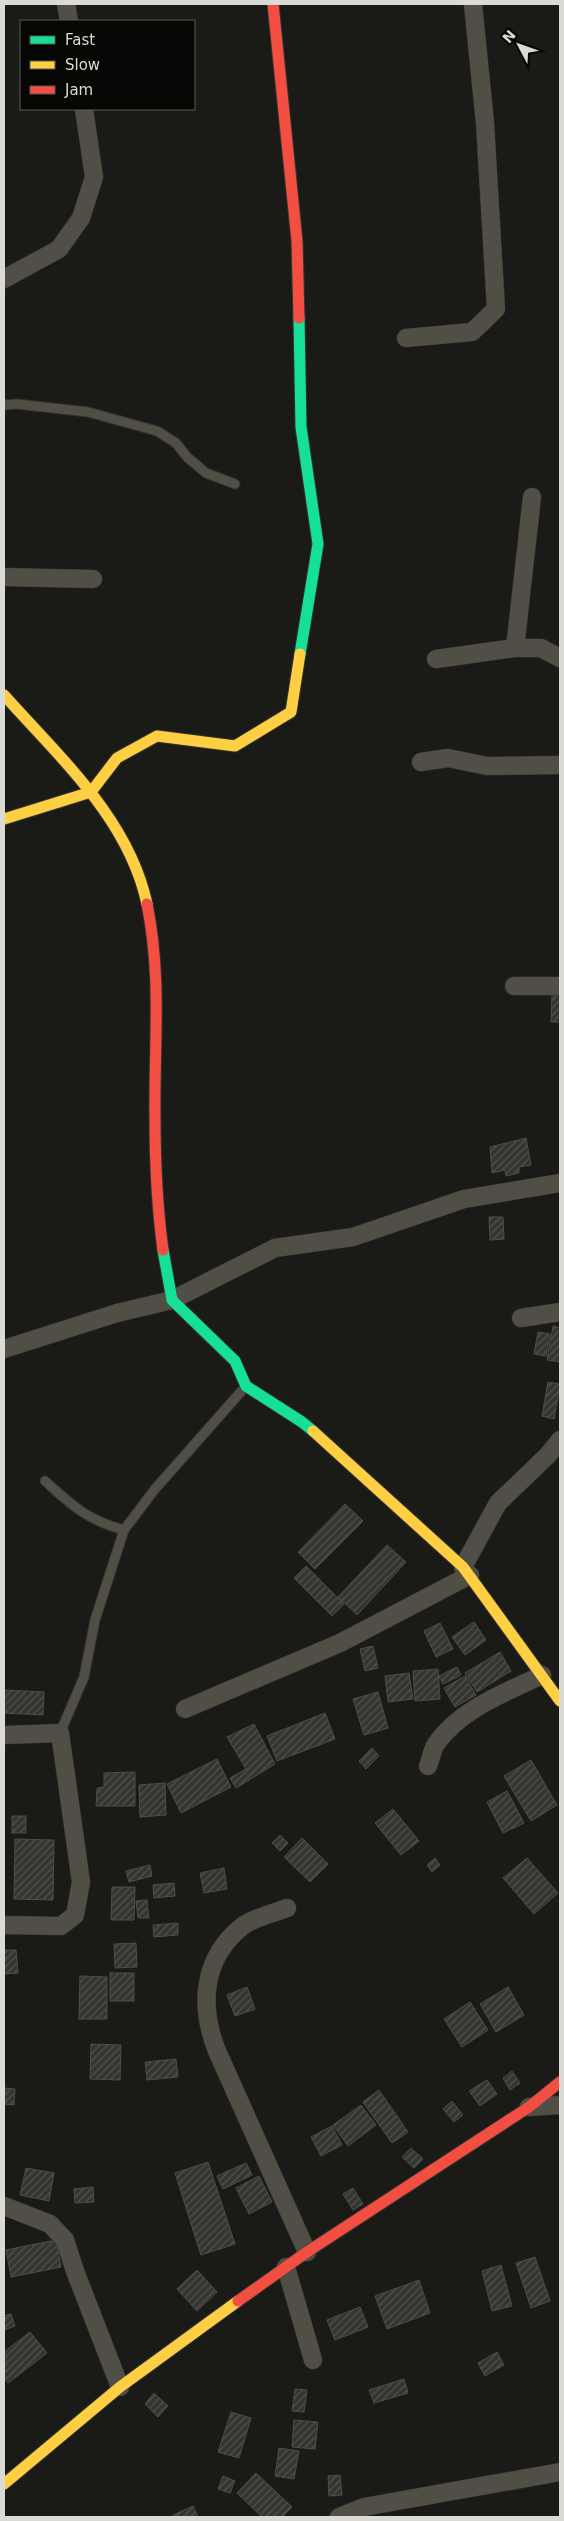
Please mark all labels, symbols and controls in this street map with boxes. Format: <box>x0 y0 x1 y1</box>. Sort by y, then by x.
legend <box>20 20 195 110</box>
north arrow <box>494 20 544 70</box>
text: N <box>499 27 519 46</box>
text: Fast <box>65 31 95 49</box>
text: Slow <box>65 56 100 74</box>
text: Jam <box>64 81 93 99</box>

